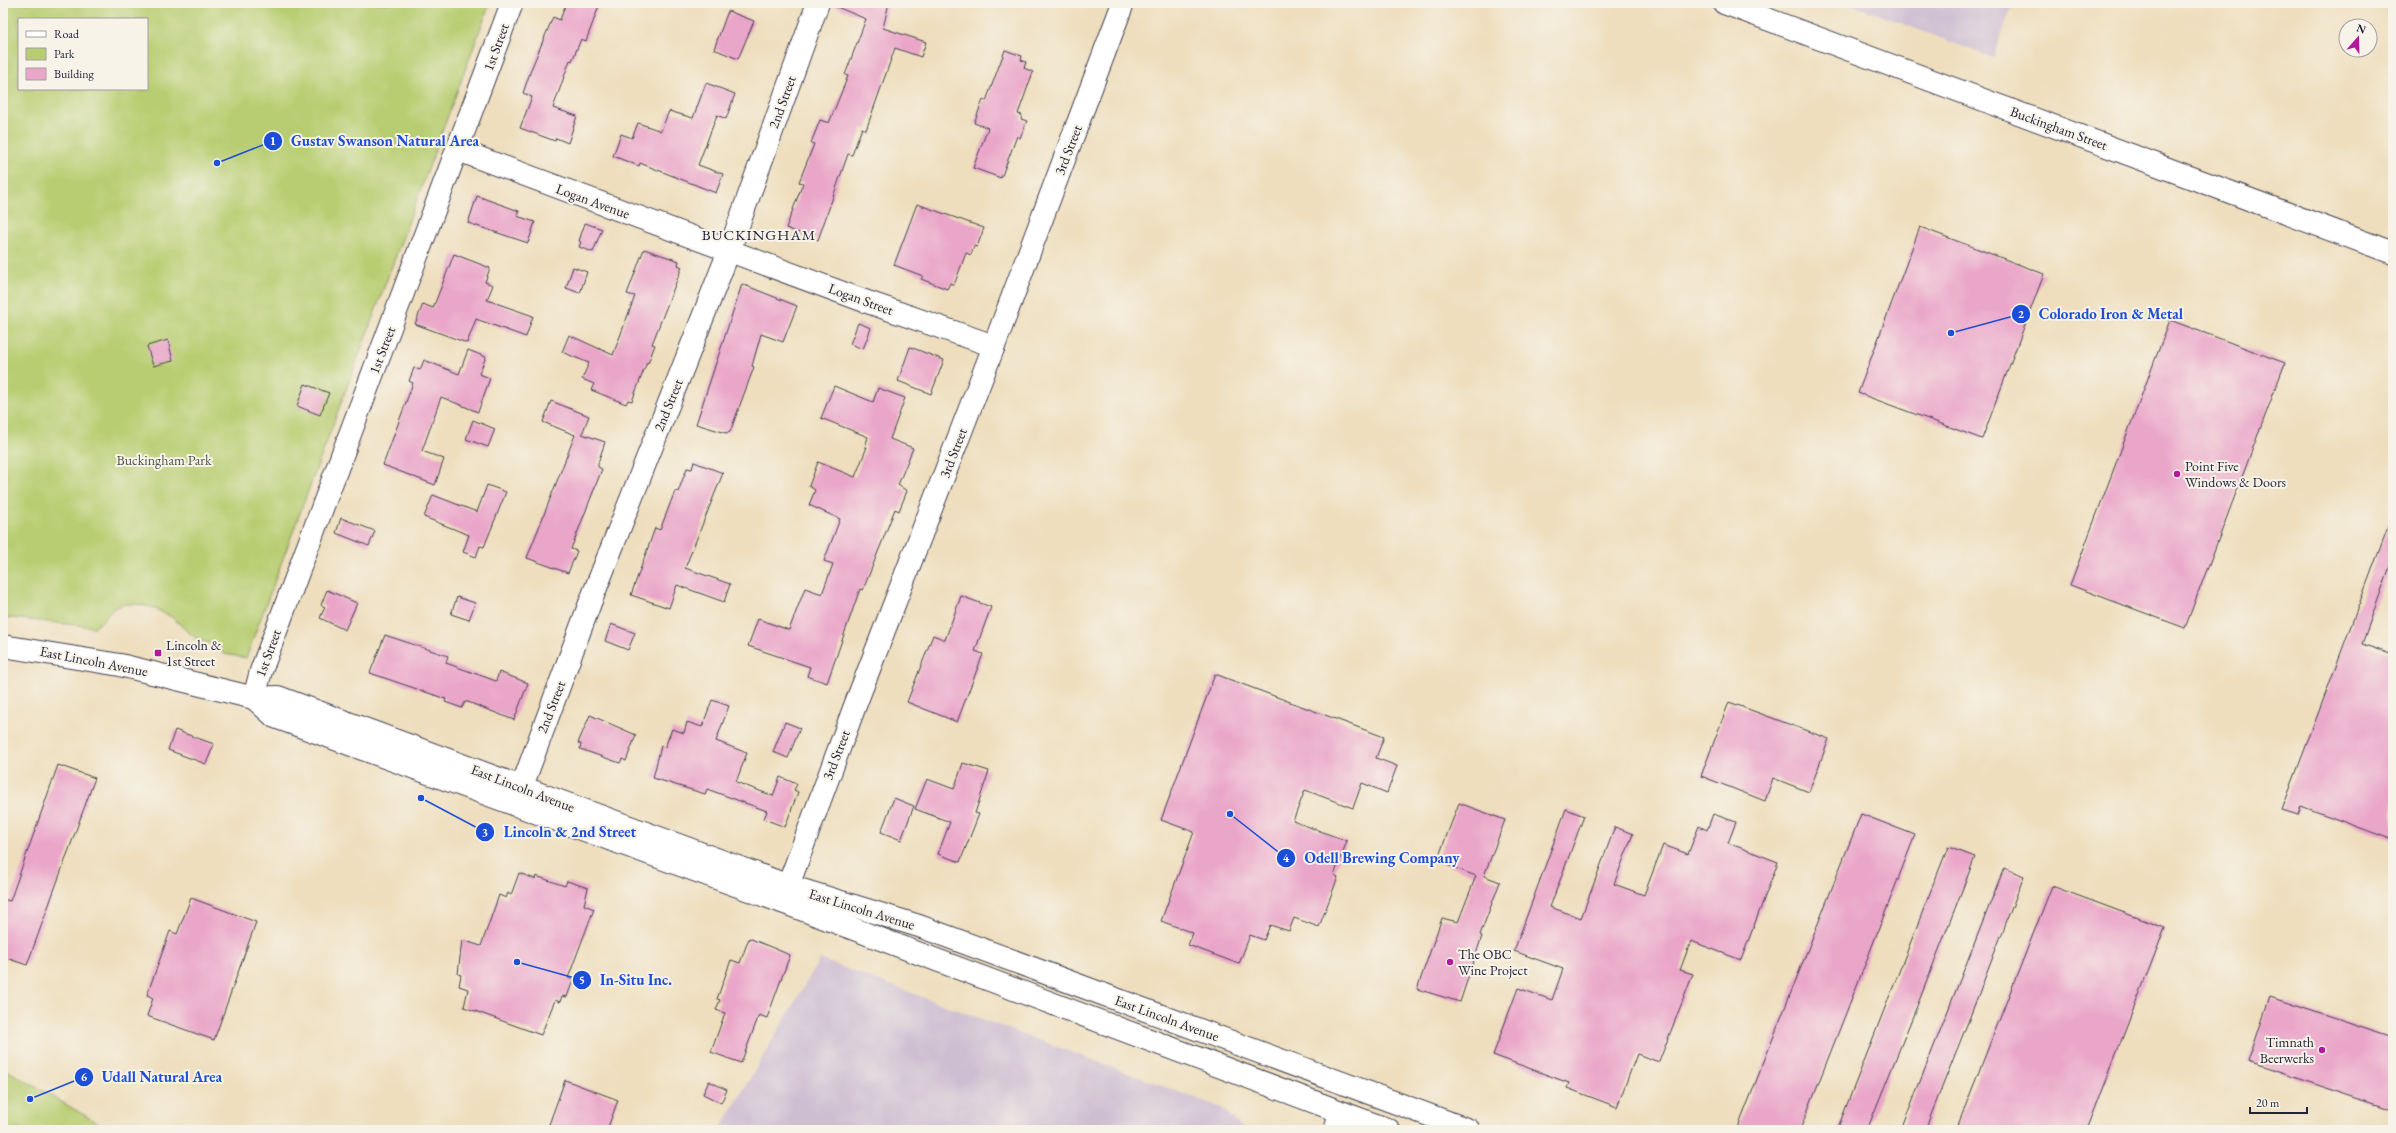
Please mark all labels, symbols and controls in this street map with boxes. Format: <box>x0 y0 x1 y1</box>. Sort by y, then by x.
legend <box>18 18 148 90</box>
north arrow <box>2338 18 2378 58</box>
street label: 1st Street <box>479 20 513 73</box>
text: N <box>2355 21 2368 37</box>
text: Road <box>54 26 80 42</box>
text: Park <box>54 46 75 62</box>
text: Building <box>54 66 95 82</box>
street label: 2nd Street <box>764 73 800 131</box>
street label: Buckingham Street <box>2008 102 2111 154</box>
street label: 3rd Street <box>1050 122 1086 178</box>
callout: Gustav Swanson Natural Area <box>263 127 487 154</box>
text: Gustav Swanson Natural Area <box>291 131 479 150</box>
text: 1 <box>270 133 276 149</box>
street label: Logan Avenue <box>554 179 633 223</box>
district label: BUCKINGHAM <box>702 225 816 244</box>
street label: Logan Street <box>826 279 896 319</box>
callout: Colorado Iron & Metal <box>2011 301 2191 328</box>
text: Colorado Iron & Metal <box>2039 304 2184 323</box>
text: 2 <box>2018 306 2025 322</box>
street label: 1st Street <box>365 323 399 376</box>
street label: 2nd Street <box>649 376 687 434</box>
street label: 3rd Street <box>935 425 971 481</box>
park label: Buckingham Park <box>116 451 212 469</box>
place label: Point Five Windows & Doors <box>2185 457 2287 491</box>
marker: Point Five Windows & Doors <box>2172 469 2182 479</box>
street label: 1st Street <box>251 626 285 679</box>
place label: Lincoln & 1st Street <box>166 636 222 670</box>
street label: East Lincoln Avenue <box>38 642 150 680</box>
marker: Lincoln & 1st Street <box>153 648 163 658</box>
street label: 2nd Street <box>533 678 569 736</box>
street label: 3rd Street <box>818 727 854 783</box>
street label: East Lincoln Avenue <box>469 760 578 816</box>
callout: Lincoln & 2nd Street <box>475 818 644 845</box>
text: Lincoln & 2nd Street <box>504 822 637 841</box>
text: 3 <box>482 824 488 840</box>
callout: Odell Brewing Company <box>1276 844 1467 871</box>
text: Odell Brewing Company <box>1305 848 1460 867</box>
text: 4 <box>1283 850 1290 866</box>
street label: East Lincoln Avenue <box>807 884 918 934</box>
place label: The OBC Wine Project <box>1458 945 1528 979</box>
marker: The OBC Wine Project <box>1445 957 1455 967</box>
callout: In-Situ Inc. <box>572 967 679 994</box>
text: In-Situ Inc. <box>600 970 672 989</box>
text: 5 <box>579 972 585 988</box>
street label: East Lincoln Avenue <box>1112 991 1222 1045</box>
place label: Timnath Beerwerks <box>2260 1033 2314 1067</box>
marker: Timnath Beerwerks <box>2317 1045 2327 1055</box>
callout: Udall Natural Area <box>74 1063 230 1090</box>
text: Udall Natural Area <box>102 1067 223 1086</box>
text: 6 <box>81 1069 88 1085</box>
scale bar <box>2250 1089 2307 1115</box>
text: 20 m <box>2256 1095 2280 1111</box>

